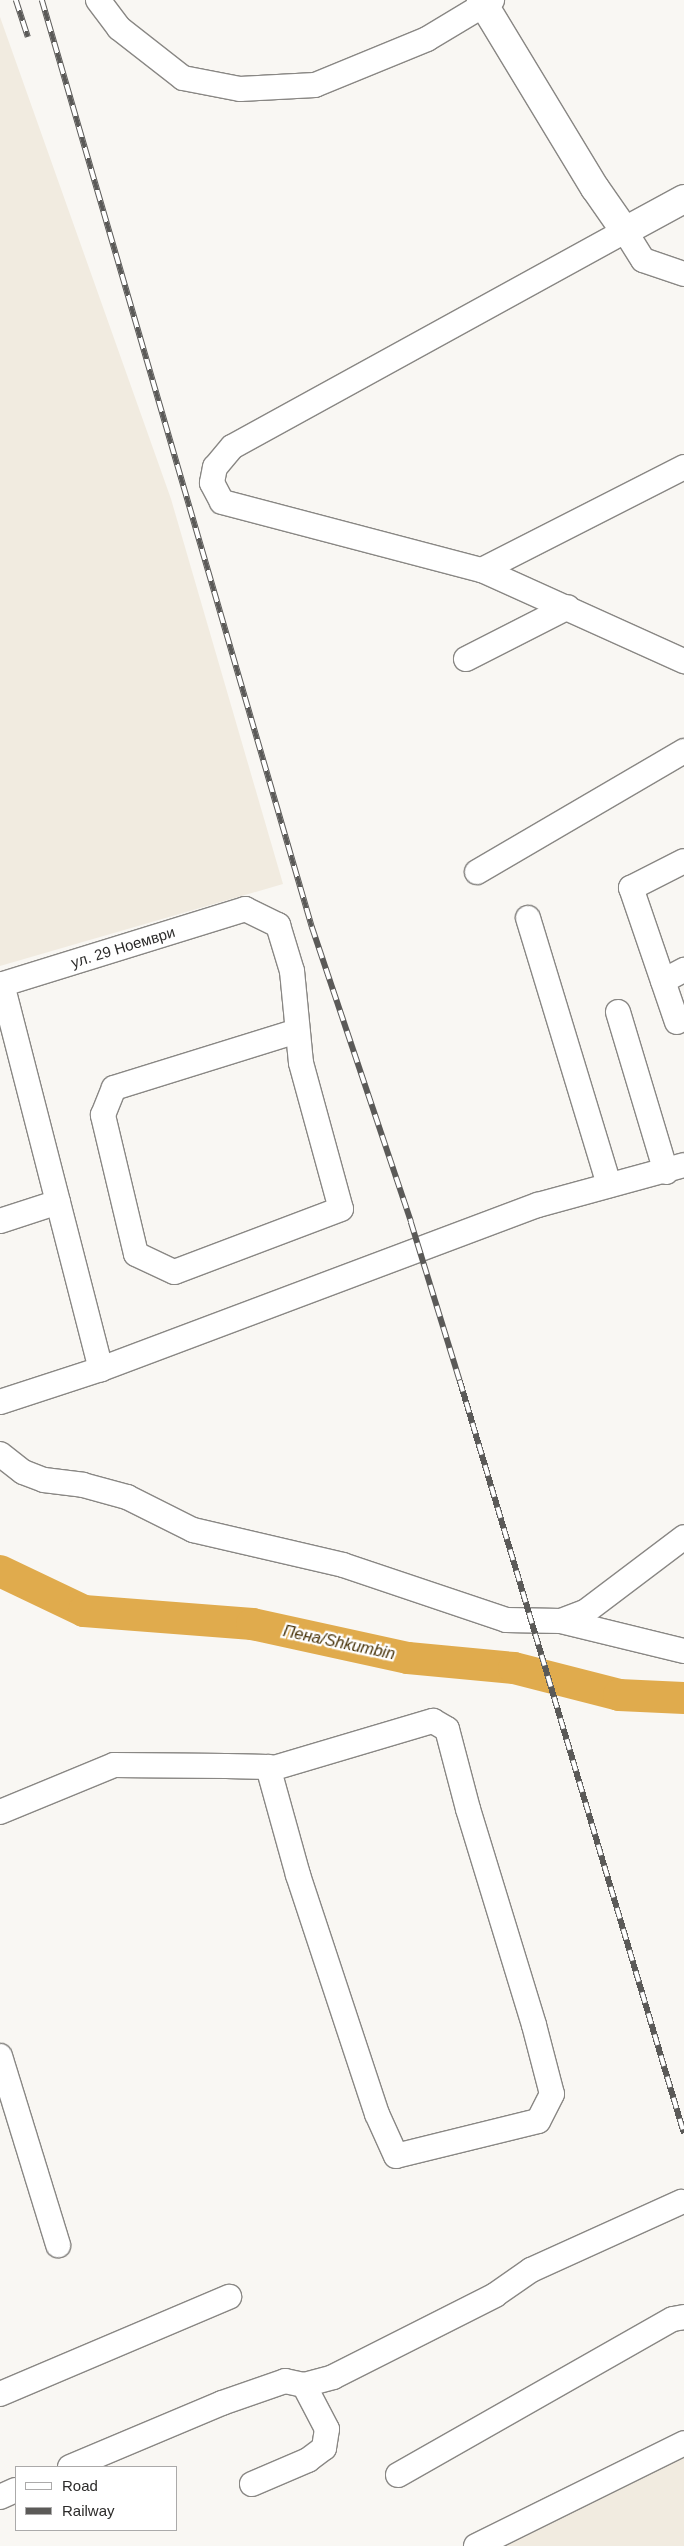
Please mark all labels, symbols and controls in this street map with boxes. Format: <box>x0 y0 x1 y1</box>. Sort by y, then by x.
street label: ул. 29 Ноември <box>69 923 177 971</box>
water label: Пена/Shkumbin <box>281 1622 397 1664</box>
legend <box>15 2466 178 2531</box>
text: Road <box>62 2477 98 2494</box>
text: Railway <box>62 2502 115 2519</box>

